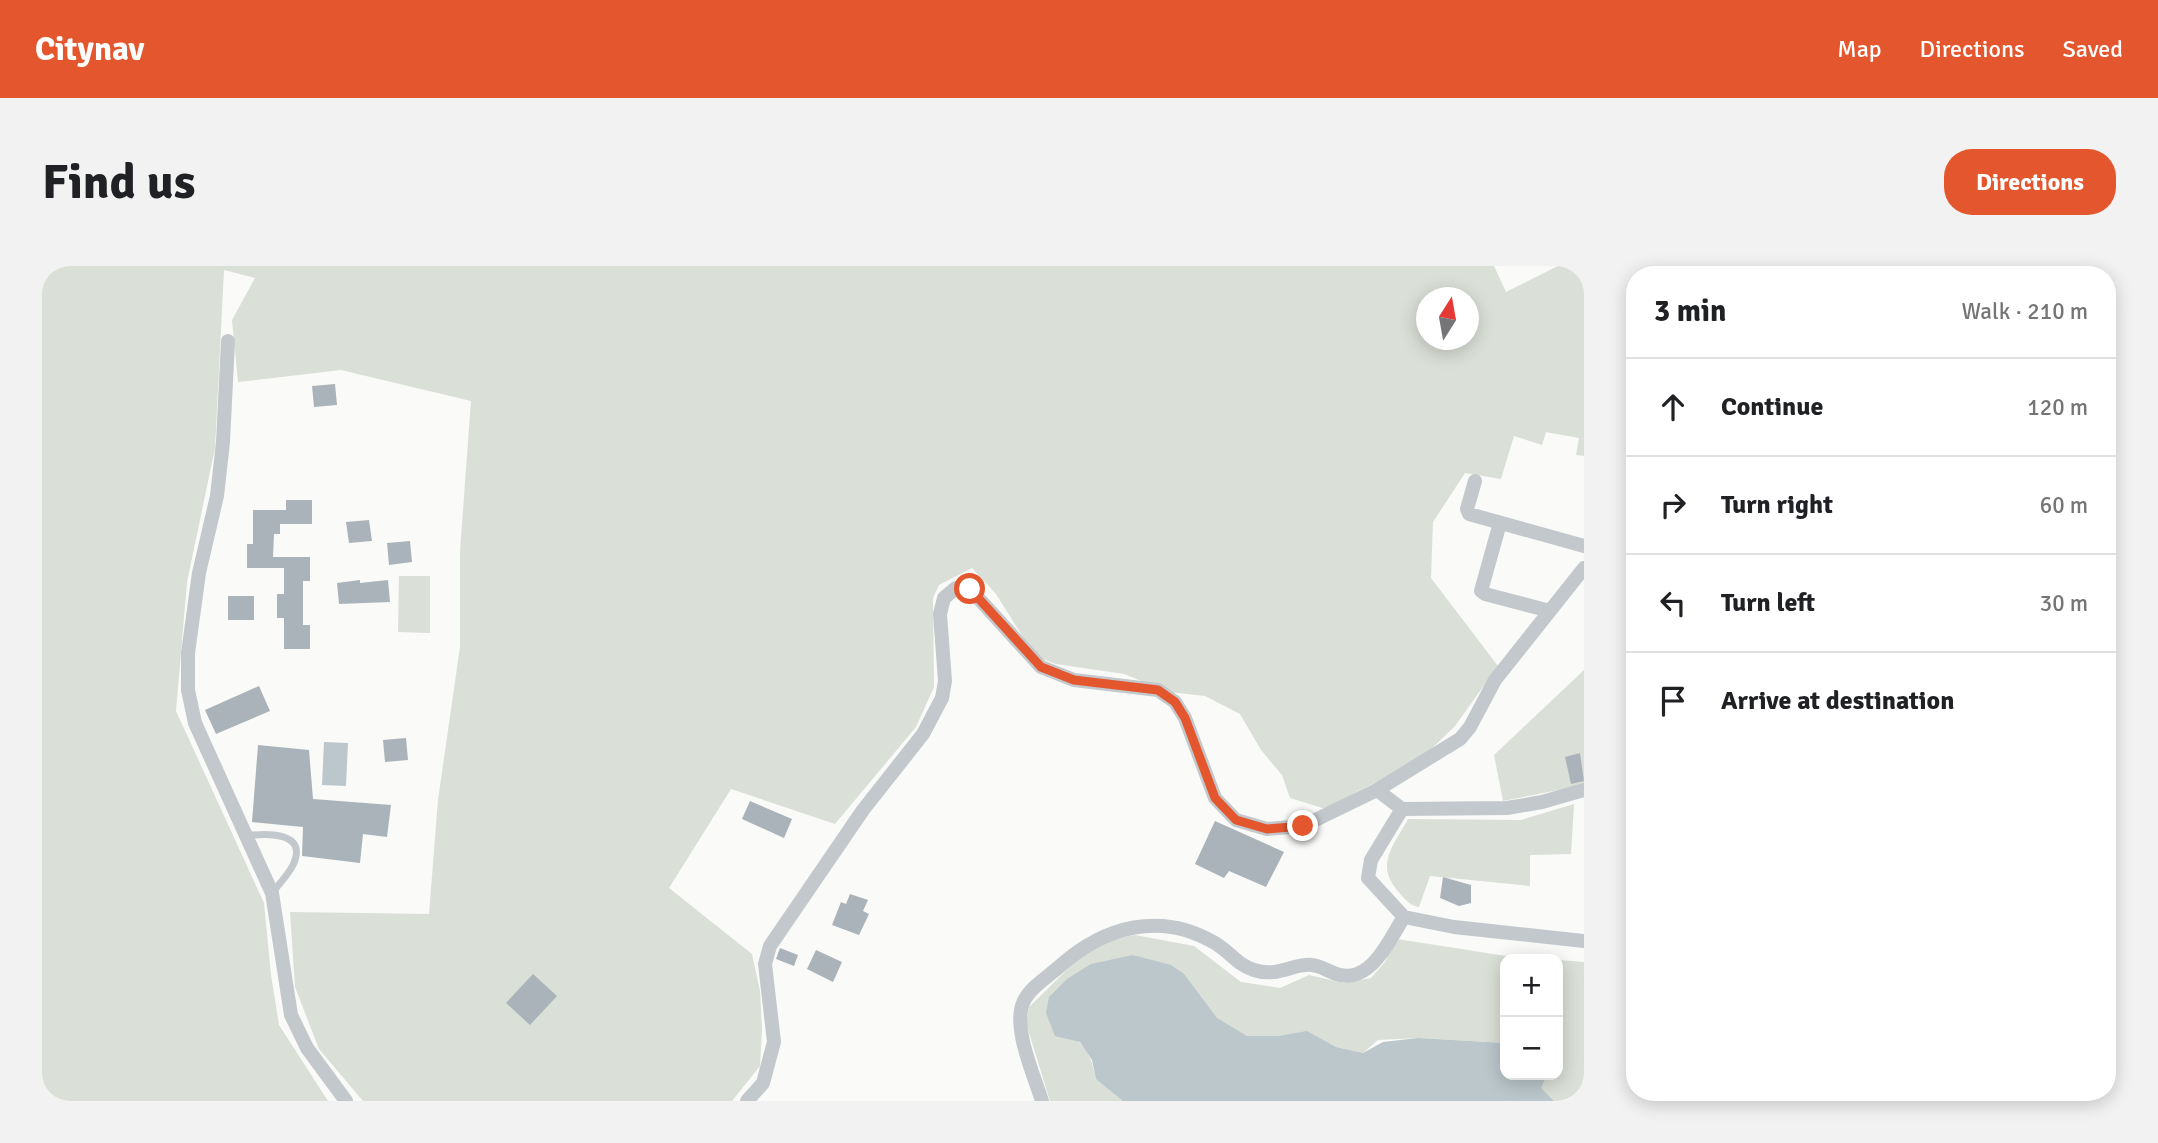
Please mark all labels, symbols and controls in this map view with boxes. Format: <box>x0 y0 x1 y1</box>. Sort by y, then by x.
text: Citynav <box>35 29 144 70</box>
text: Map <box>1837 34 1882 64</box>
text: Directions <box>1920 34 2025 64</box>
text: Saved <box>2063 34 2123 64</box>
button: Directions <box>1944 149 2116 215</box>
text: Find us <box>42 152 195 212</box>
north arrow <box>1416 287 1479 350</box>
text: 3 min <box>1654 293 1726 330</box>
text: Walk · 210 m <box>1962 297 2088 326</box>
icon: ahead <box>1654 388 1692 426</box>
text: Continue <box>1721 391 1823 423</box>
text: 120 m <box>2027 393 2088 422</box>
icon: right <box>1654 486 1692 524</box>
text: Turn right <box>1721 489 1833 521</box>
text: 60 m <box>2040 491 2088 520</box>
route start <box>954 573 985 604</box>
icon: left <box>1654 584 1692 622</box>
text: Turn left <box>1721 587 1815 619</box>
text: 30 m <box>2040 589 2088 618</box>
icon: arrive <box>1654 682 1692 720</box>
text: Arrive at destination <box>1721 685 1954 717</box>
route end <box>1287 810 1318 841</box>
map controls <box>1500 954 1563 1080</box>
button: + <box>1500 954 1563 1017</box>
button: − <box>1500 1017 1563 1080</box>

